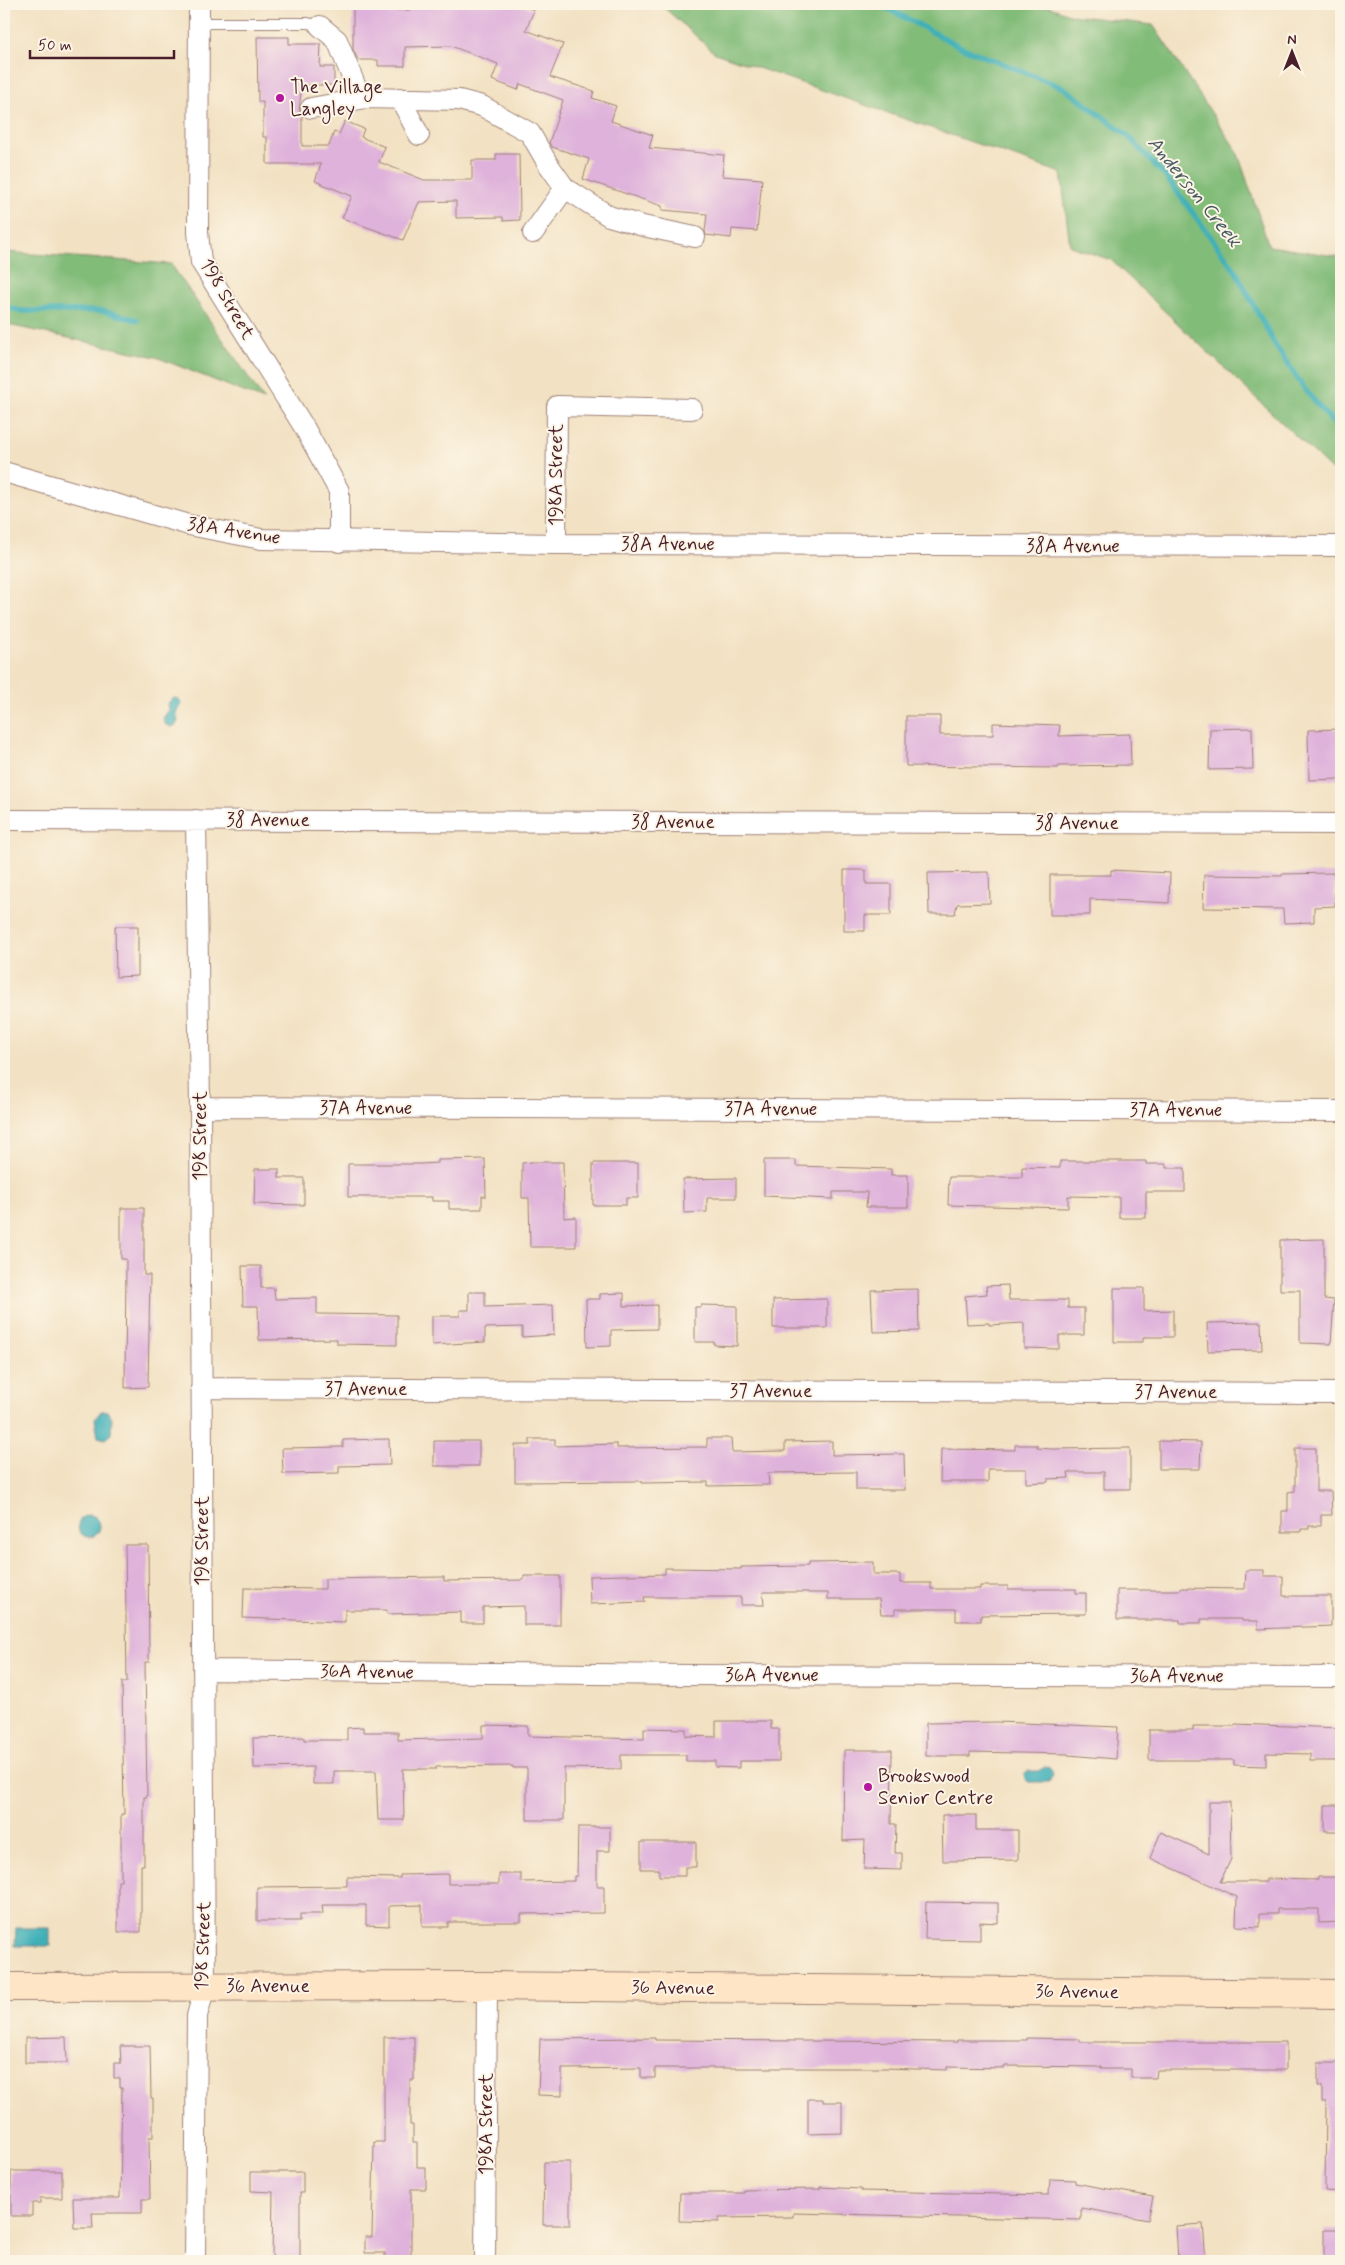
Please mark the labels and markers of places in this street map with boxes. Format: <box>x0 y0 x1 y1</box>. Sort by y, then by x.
place label: The Village Langley <box>290 75 383 124</box>
marker: The Village Langley <box>274 92 286 104</box>
place label: Brookswood Senior Centre <box>878 1764 993 1811</box>
marker: Brookswood Senior Centre <box>862 1781 874 1793</box>

